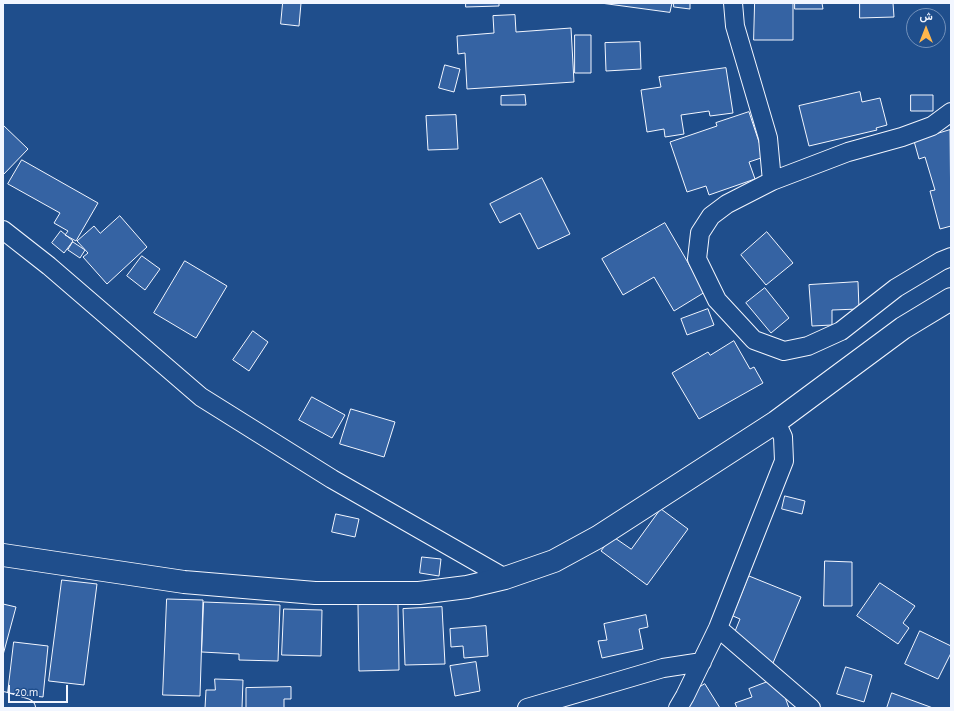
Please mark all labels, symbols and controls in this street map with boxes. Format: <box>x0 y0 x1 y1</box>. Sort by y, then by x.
north arrow <box>906 8 946 48</box>
text: ش <box>919 11 933 22</box>
scale bar <box>10 677 70 703</box>
text: 20 m <box>15 686 38 698</box>

